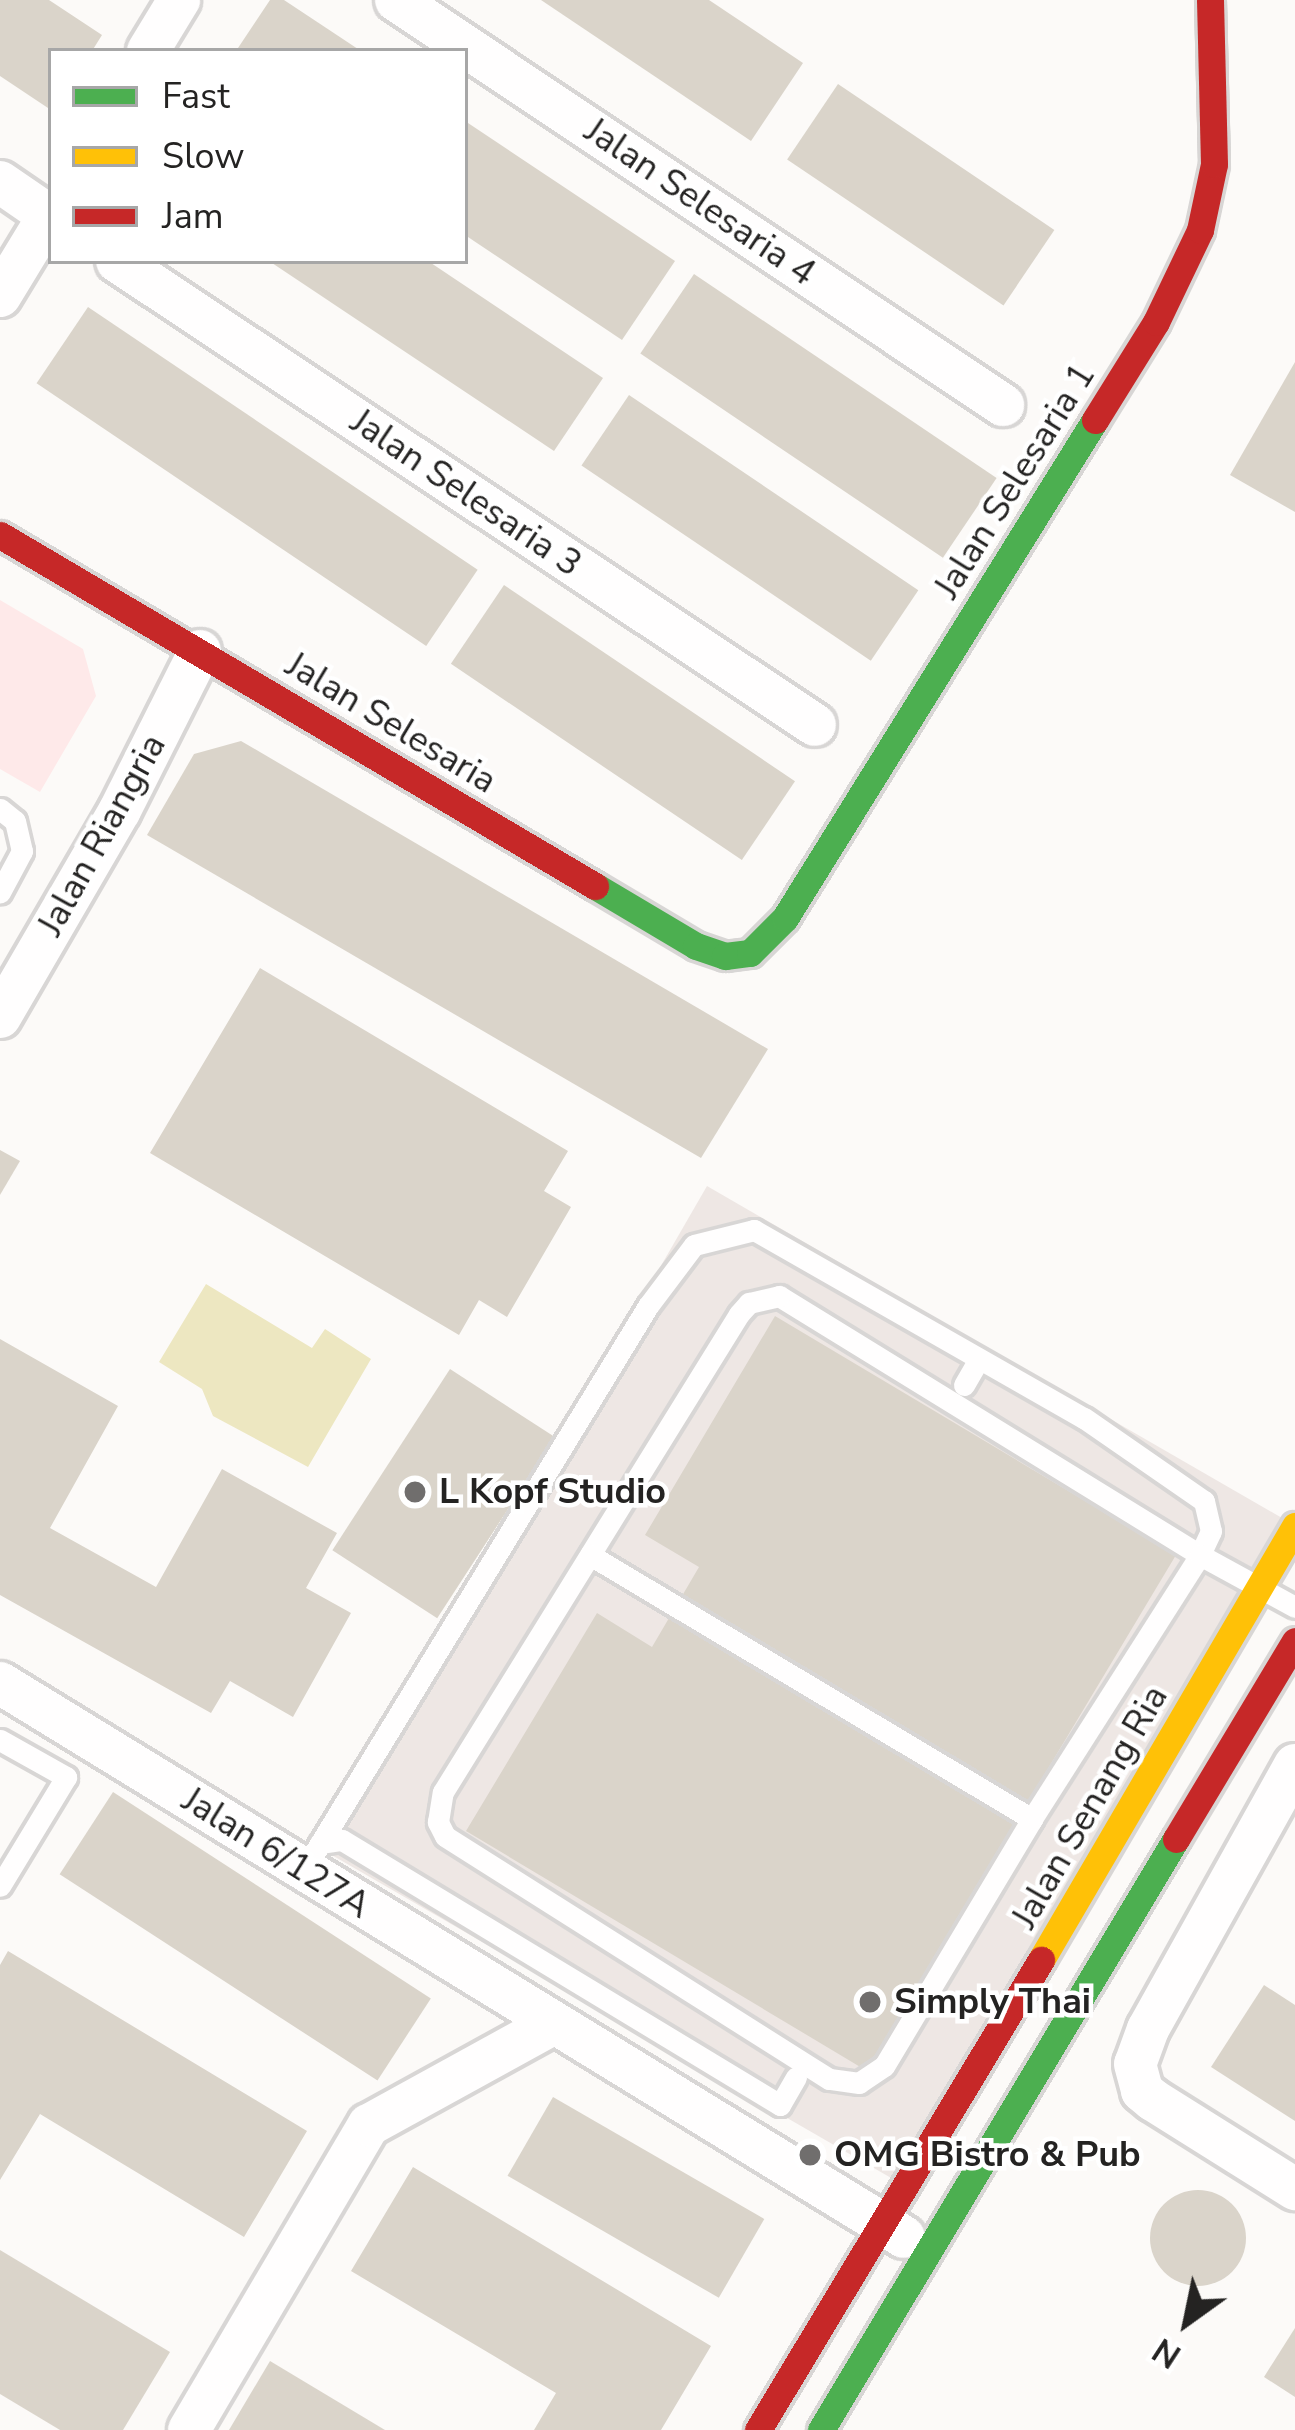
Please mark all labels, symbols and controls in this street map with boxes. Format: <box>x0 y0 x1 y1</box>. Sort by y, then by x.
legend <box>48 48 468 264</box>
text: Fast <box>162 72 230 121</box>
street label: Jalan Selesaria 4 <box>577 109 823 295</box>
text: Slow <box>162 132 245 181</box>
text: Jam <box>162 192 224 241</box>
street label: Jalan Selesaria 1 <box>925 356 1105 606</box>
street label: Jalan Selesaria 3 <box>343 400 589 586</box>
street label: Jalan Selesaria <box>278 643 504 803</box>
street label: Jalan Riangria <box>29 727 175 943</box>
place label: L Kopf Studio <box>439 1470 666 1514</box>
marker: L Kopf Studio <box>402 1479 428 1505</box>
street label: Jalan Senang Ria <box>1003 1678 1177 1936</box>
street label: Jalan 6/127A <box>174 1778 378 1928</box>
place label: Simply Thai <box>894 1980 1091 2024</box>
marker: Simply Thai <box>857 1989 883 2015</box>
place label: OMG Bistro & Pub <box>834 2133 1141 2177</box>
marker: OMG Bistro & Pub <box>797 2142 823 2168</box>
north arrow <box>1127 2262 1247 2382</box>
text: N <box>1145 2327 1190 2378</box>

